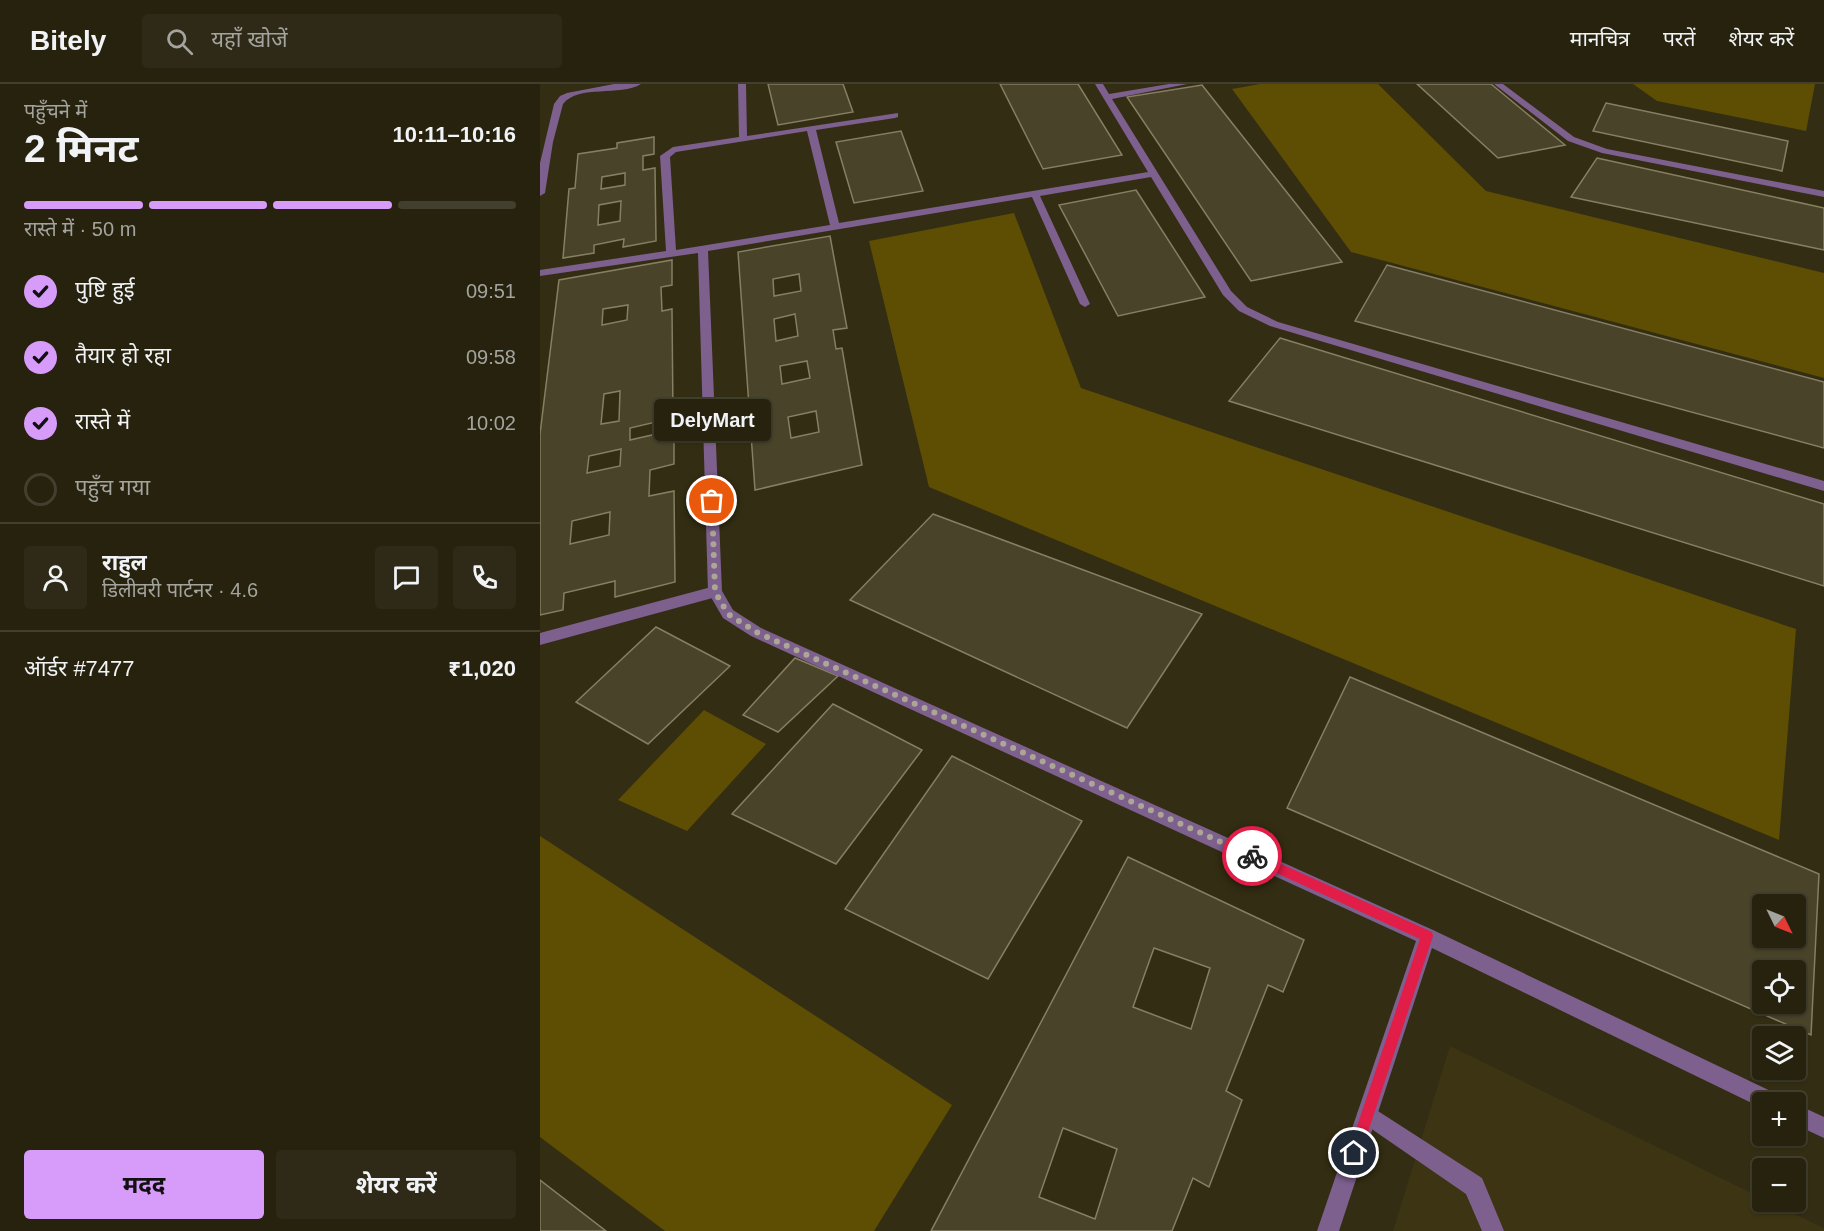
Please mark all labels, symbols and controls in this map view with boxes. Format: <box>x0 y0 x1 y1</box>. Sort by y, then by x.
search box <box>142 14 562 68</box>
text: Bitely <box>30 25 106 56</box>
icon: search <box>163 25 196 58</box>
text: यहाँ खोजें <box>211 27 288 52</box>
text: मानचित्र <box>1570 27 1630 50</box>
text: परतें <box>1663 27 1695 50</box>
text: शेयर करें <box>1728 27 1794 50</box>
text: पहुँचने में <box>24 100 87 122</box>
text: 10:11–10:16 <box>392 122 516 147</box>
text: 2 मिनट <box>24 127 138 170</box>
text: रास्ते में · 50 m <box>24 218 136 240</box>
icon: check <box>24 275 57 308</box>
text: पुष्टि हुई <box>75 277 135 302</box>
text: 09:51 <box>466 280 516 302</box>
icon: check <box>24 341 57 374</box>
text: तैयार हो रहा <box>75 343 171 368</box>
text: 09:58 <box>466 346 516 368</box>
callout: DelyMart <box>654 399 771 441</box>
icon: check <box>24 407 57 440</box>
text: रास्ते में <box>75 409 130 434</box>
text: DelyMart <box>670 409 755 431</box>
text: 10:02 <box>466 412 516 434</box>
text: पहुँच गया <box>75 475 150 500</box>
pin <box>686 475 737 526</box>
icon: bag <box>695 484 728 517</box>
button: person <box>24 546 87 609</box>
button: chat <box>375 546 438 609</box>
button: phone <box>453 546 516 609</box>
text: राहुल <box>102 550 147 575</box>
text: डिलीवरी पार्टनर · 4.6 <box>102 579 258 601</box>
text: ऑर्डर #7477 <box>24 656 135 681</box>
text: ₹1,020 <box>448 656 516 681</box>
courier <box>1222 826 1282 886</box>
icon: bike <box>1236 840 1269 873</box>
north arrow <box>1752 894 1806 948</box>
map controls <box>1752 894 1806 1212</box>
button: locate <box>1752 960 1806 1014</box>
button: layers <box>1752 1026 1806 1080</box>
button: + <box>1752 1092 1806 1146</box>
pin <box>1328 1127 1379 1178</box>
icon: home <box>1337 1136 1370 1169</box>
button: मदद <box>24 1150 264 1219</box>
button: शेयर करें <box>276 1150 516 1219</box>
button: − <box>1752 1158 1806 1212</box>

